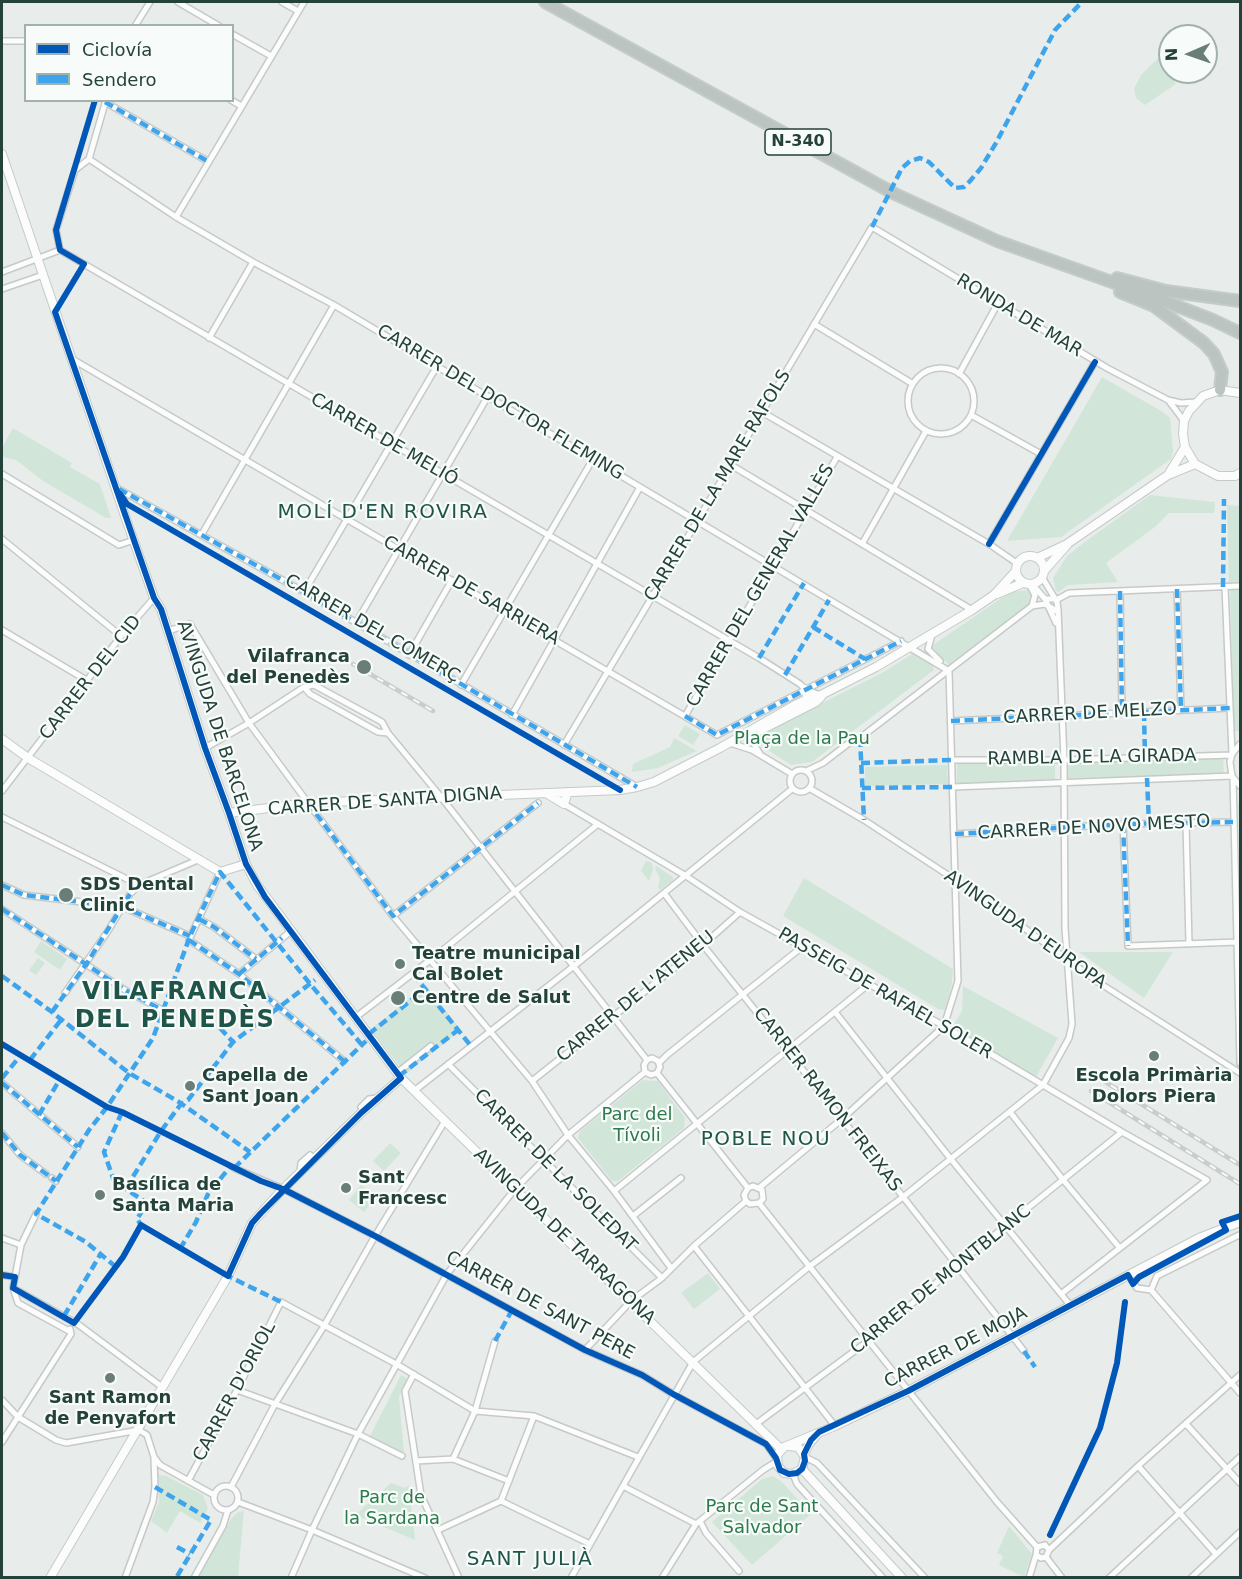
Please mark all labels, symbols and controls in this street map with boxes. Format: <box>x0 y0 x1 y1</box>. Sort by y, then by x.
legend <box>24 24 234 102</box>
north arrow <box>1158 24 1218 84</box>
text: Ciclovía <box>82 39 152 60</box>
text: N <box>1162 48 1181 62</box>
text: Sendero <box>82 69 156 90</box>
road number: N-340 <box>765 129 831 155</box>
street label: RONDA DE MAR <box>952 270 1086 362</box>
street label: CARRER DEL DOCTOR FLEMING <box>373 320 627 486</box>
street label: CARRER DE LA MARE RÀFOLS <box>640 366 796 606</box>
street label: CARRER DE MELIÓ <box>306 389 462 491</box>
street label: CARRER DEL GENERAL VALLÈS <box>682 461 840 711</box>
district label: MOLÍ D'EN ROVIRA <box>278 501 488 525</box>
street label: CARRER DE SARRIERA <box>379 532 563 650</box>
street label: CARRER DEL COMERÇ <box>281 570 463 688</box>
street label: CARRER DEL CID <box>36 611 146 745</box>
street label: AVINGUDA DE BARCELONA <box>171 618 267 854</box>
place label: Vilafranca del Penedès <box>226 646 350 688</box>
marker: Vilafranca del Penedès <box>355 658 373 676</box>
street label: CARRER DE MELZO <box>1003 699 1177 729</box>
park label: Plaça de la Pau <box>734 728 870 750</box>
street label: RAMBLA DE LA GIRADA <box>987 745 1197 771</box>
street label: CARRER DE SANTA DIGNA <box>267 783 503 821</box>
street label: CARRER DE NOVO MESTO <box>977 811 1211 845</box>
street label: AVINGUDA D'EUROPA <box>940 866 1110 994</box>
place label: SDS Dental Clinic <box>80 874 194 916</box>
marker: SDS Dental Clinic <box>57 886 75 904</box>
street label: PASSEIG DE RAFAEL SOLER <box>774 924 996 1064</box>
street label: CARRER DE L'ATENEU <box>553 927 719 1067</box>
place label: Teatre municipal Cal Bolet <box>412 943 581 986</box>
marker: Teatre municipal Cal Bolet <box>393 957 407 971</box>
district label: VILAFRANCA DEL PENEDÈS <box>75 979 275 1035</box>
place label: Centre de Salut <box>412 987 570 1009</box>
marker: Centre de Salut <box>389 989 407 1007</box>
street label: CARRER RAMON FREIXAS <box>748 1003 906 1197</box>
marker: Escola Primària Dolors Piera <box>1147 1049 1161 1063</box>
place label: Capella de Sant Joan <box>202 1065 308 1108</box>
place label: Escola Primària Dolors Piera <box>1076 1065 1232 1108</box>
marker: Capella de Sant Joan <box>183 1079 197 1093</box>
street label: CARRER DE LA SOLEDAT <box>469 1085 641 1257</box>
park label: Parc del Tívoli <box>601 1104 673 1146</box>
district label: POBLE NOU <box>701 1128 831 1152</box>
street label: AVINGUDA DE TARRAGONA <box>469 1144 659 1330</box>
place label: Sant Francesc <box>358 1167 447 1210</box>
place label: Basílica de Santa Maria <box>112 1174 234 1216</box>
marker: Sant Francesc <box>339 1181 353 1195</box>
marker: Basílica de Santa Maria <box>93 1188 107 1202</box>
street label: CARRER DE MONTBLANC <box>846 1201 1036 1359</box>
street label: CARRER DE SANT PERE <box>442 1247 638 1365</box>
street label: CARRER DE MOJA <box>881 1303 1031 1393</box>
street label: CARRER D'ORIOL <box>189 1319 281 1465</box>
marker: Sant Ramon de Penyafort <box>103 1371 117 1385</box>
place label: Sant Ramon de Penyafort <box>44 1387 176 1430</box>
park label: Parc de la Sardana <box>344 1487 440 1530</box>
park label: Parc de Sant Salvador <box>706 1496 818 1538</box>
district label: SANT JULIÀ <box>467 1548 593 1572</box>

